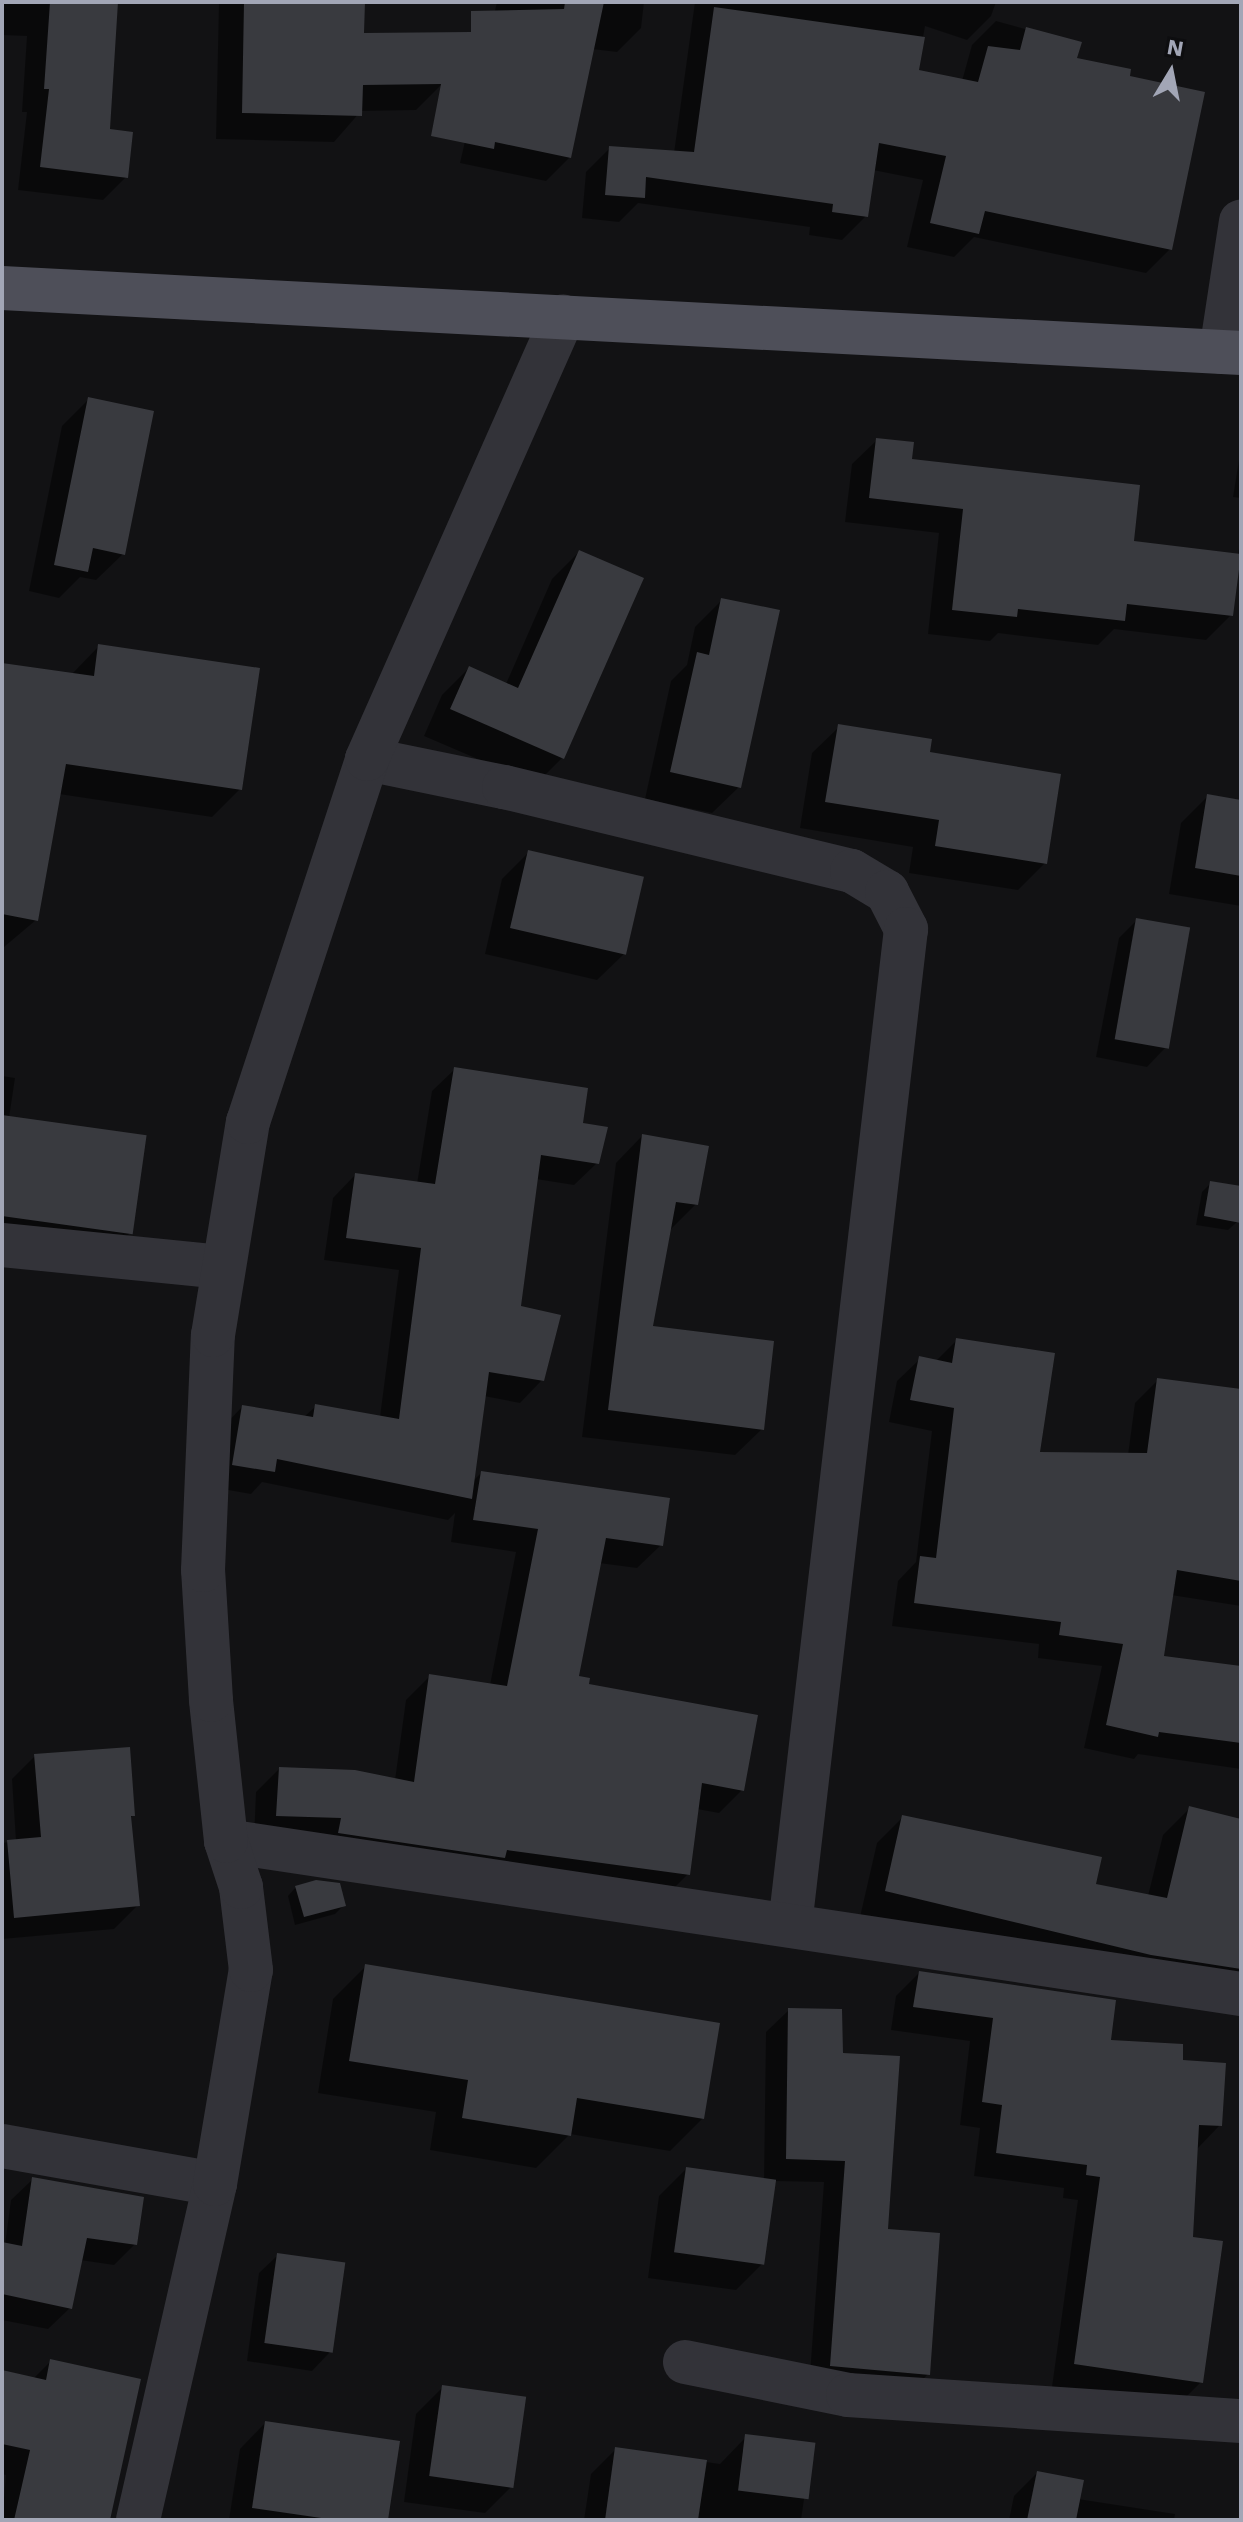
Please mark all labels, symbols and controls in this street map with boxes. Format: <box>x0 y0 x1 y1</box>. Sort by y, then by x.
north arrow <box>1131 32 1211 112</box>
text: N <box>1165 34 1185 62</box>

